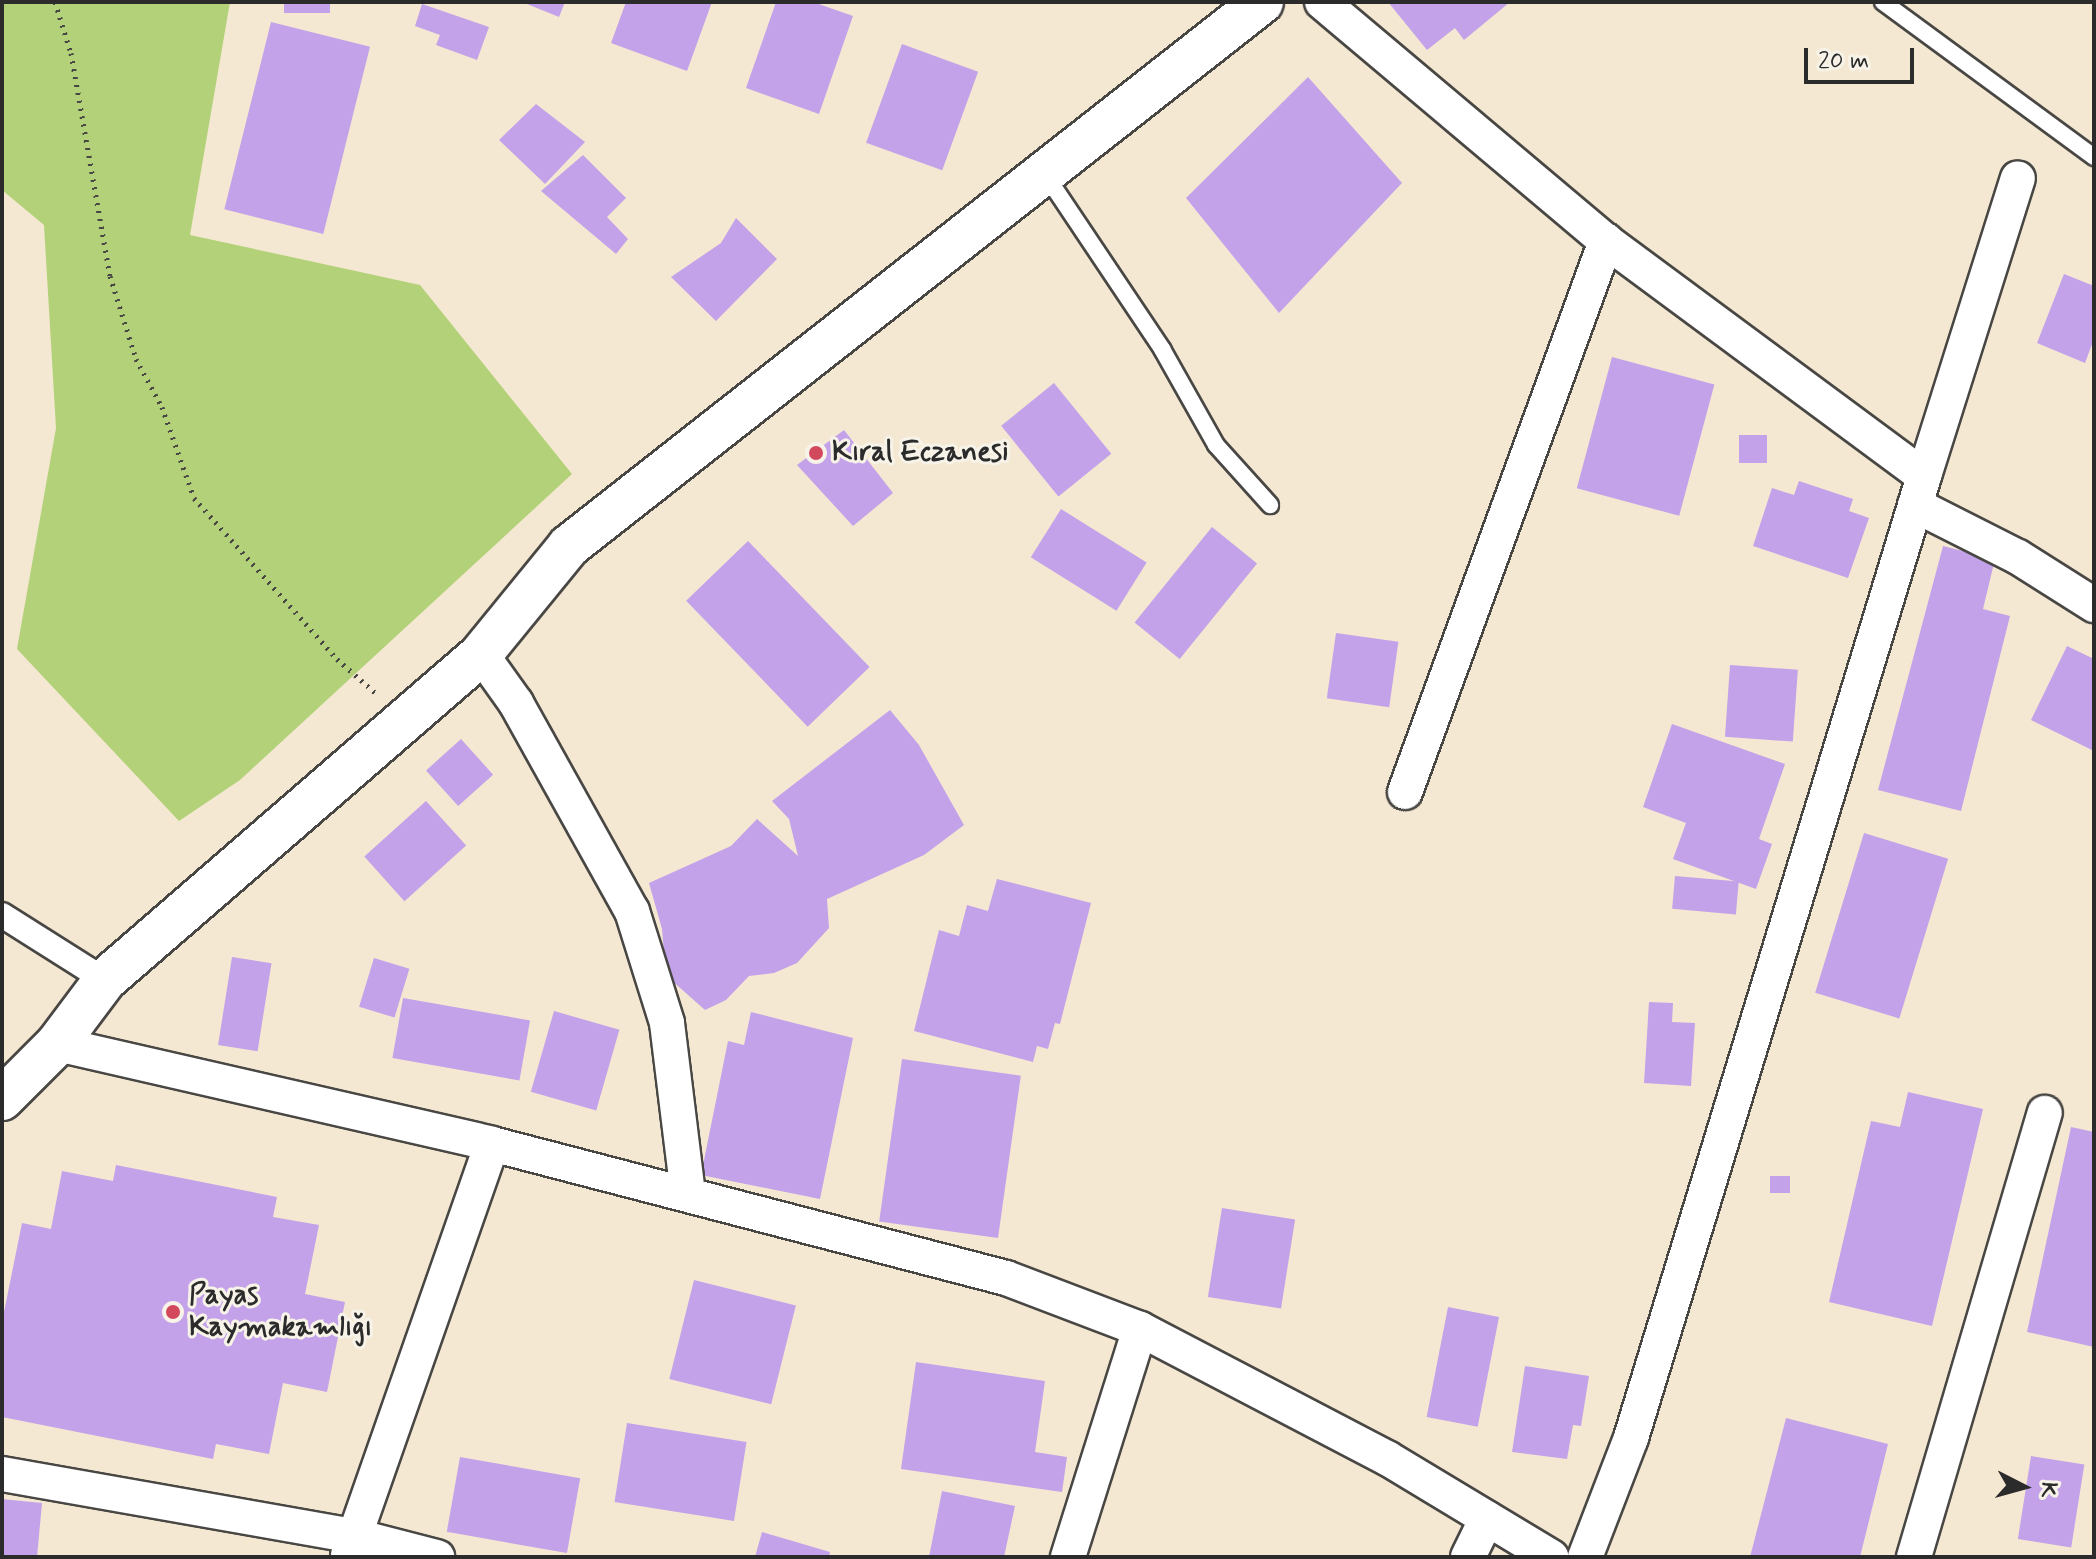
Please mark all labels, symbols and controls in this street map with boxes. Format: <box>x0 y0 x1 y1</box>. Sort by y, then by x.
scale bar <box>1808 32 1918 82</box>
text: 20 m <box>1818 46 1869 77</box>
place label: Kıral Eczanesi <box>832 436 1011 470</box>
marker: Kıral Eczanesi <box>807 444 825 462</box>
place label: Payas Kaymakamlığı <box>189 1279 372 1345</box>
marker: Payas Kaymakamlığı <box>164 1303 182 1321</box>
north arrow <box>1984 1447 2064 1527</box>
text: K <box>2033 1480 2063 1499</box>

